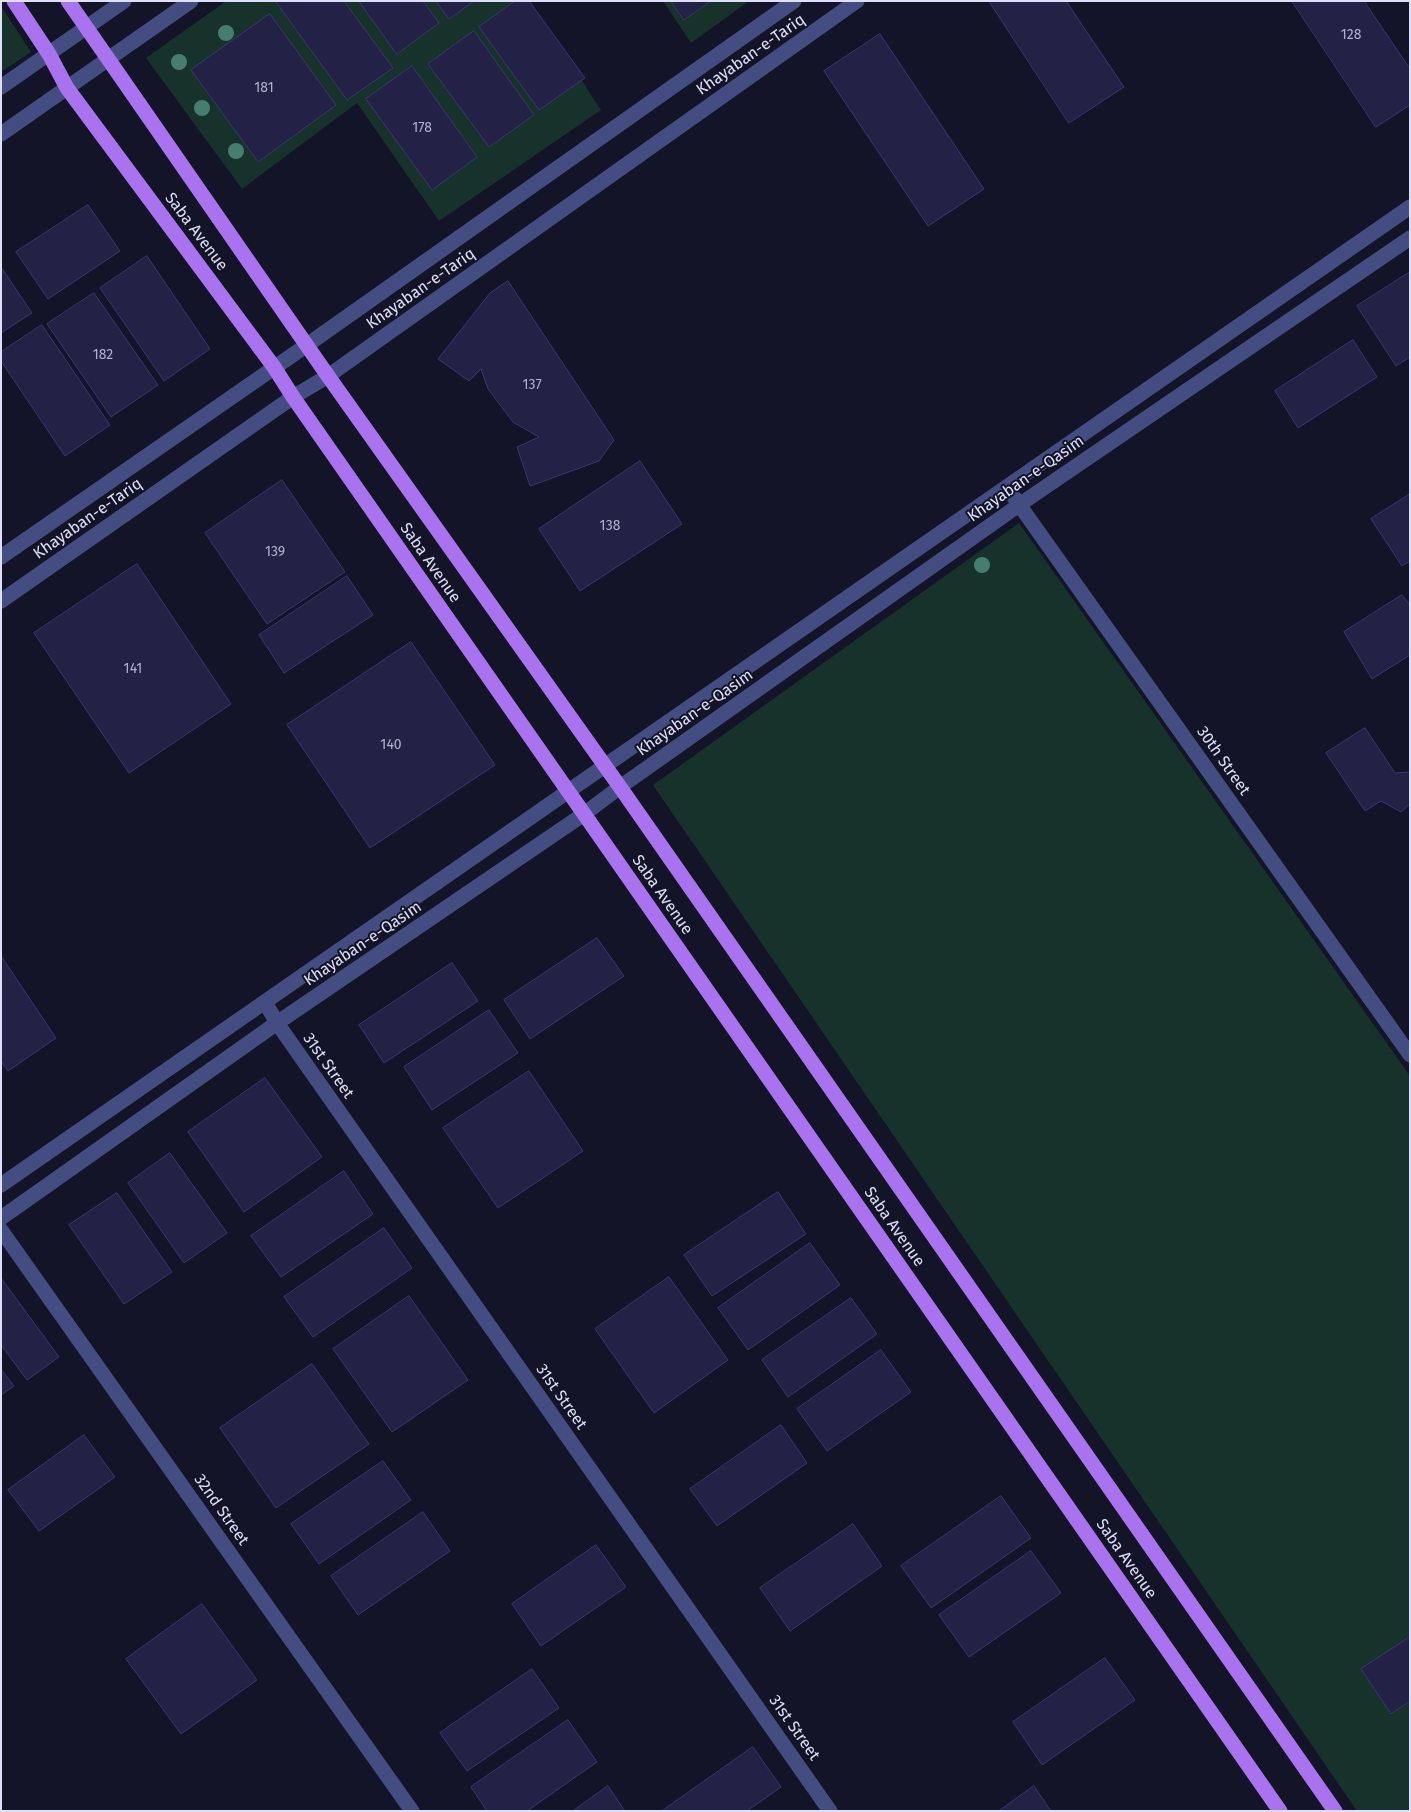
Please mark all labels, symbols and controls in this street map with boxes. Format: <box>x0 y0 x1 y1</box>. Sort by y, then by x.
street label: Khayaban-e-Tariq <box>693 10 809 100</box>
house number: 128 <box>1341 27 1361 43</box>
house number: 181 <box>254 80 274 96</box>
house number: 178 <box>412 120 432 136</box>
street label: Saba Avenue <box>160 189 232 275</box>
street label: Khayaban-e-Tariq <box>363 244 479 334</box>
house number: 182 <box>93 347 113 363</box>
house number: 137 <box>522 377 542 393</box>
street label: Khayaban-e-Qasim <box>964 432 1088 526</box>
street label: Khayaban-e-Tariq <box>30 474 146 564</box>
house number: 138 <box>600 518 620 534</box>
street label: Saba Avenue <box>396 519 464 607</box>
house number: 139 <box>265 544 285 560</box>
house number: 141 <box>124 661 142 677</box>
street label: Khayaban-e-Qasim <box>633 666 757 760</box>
street label: 30th Street <box>1192 723 1254 799</box>
house number: 140 <box>380 737 402 753</box>
street label: Saba Avenue <box>628 851 696 939</box>
street label: Khayaban-e-Qasim <box>301 898 425 990</box>
street label: 31st Street <box>299 1030 357 1102</box>
street label: Saba Avenue <box>860 1183 928 1271</box>
street label: 31st Street <box>532 1361 590 1433</box>
street label: 32nd Street <box>190 1471 252 1549</box>
street label: Saba Avenue <box>1092 1515 1160 1603</box>
street label: 31st Street <box>765 1692 823 1764</box>

